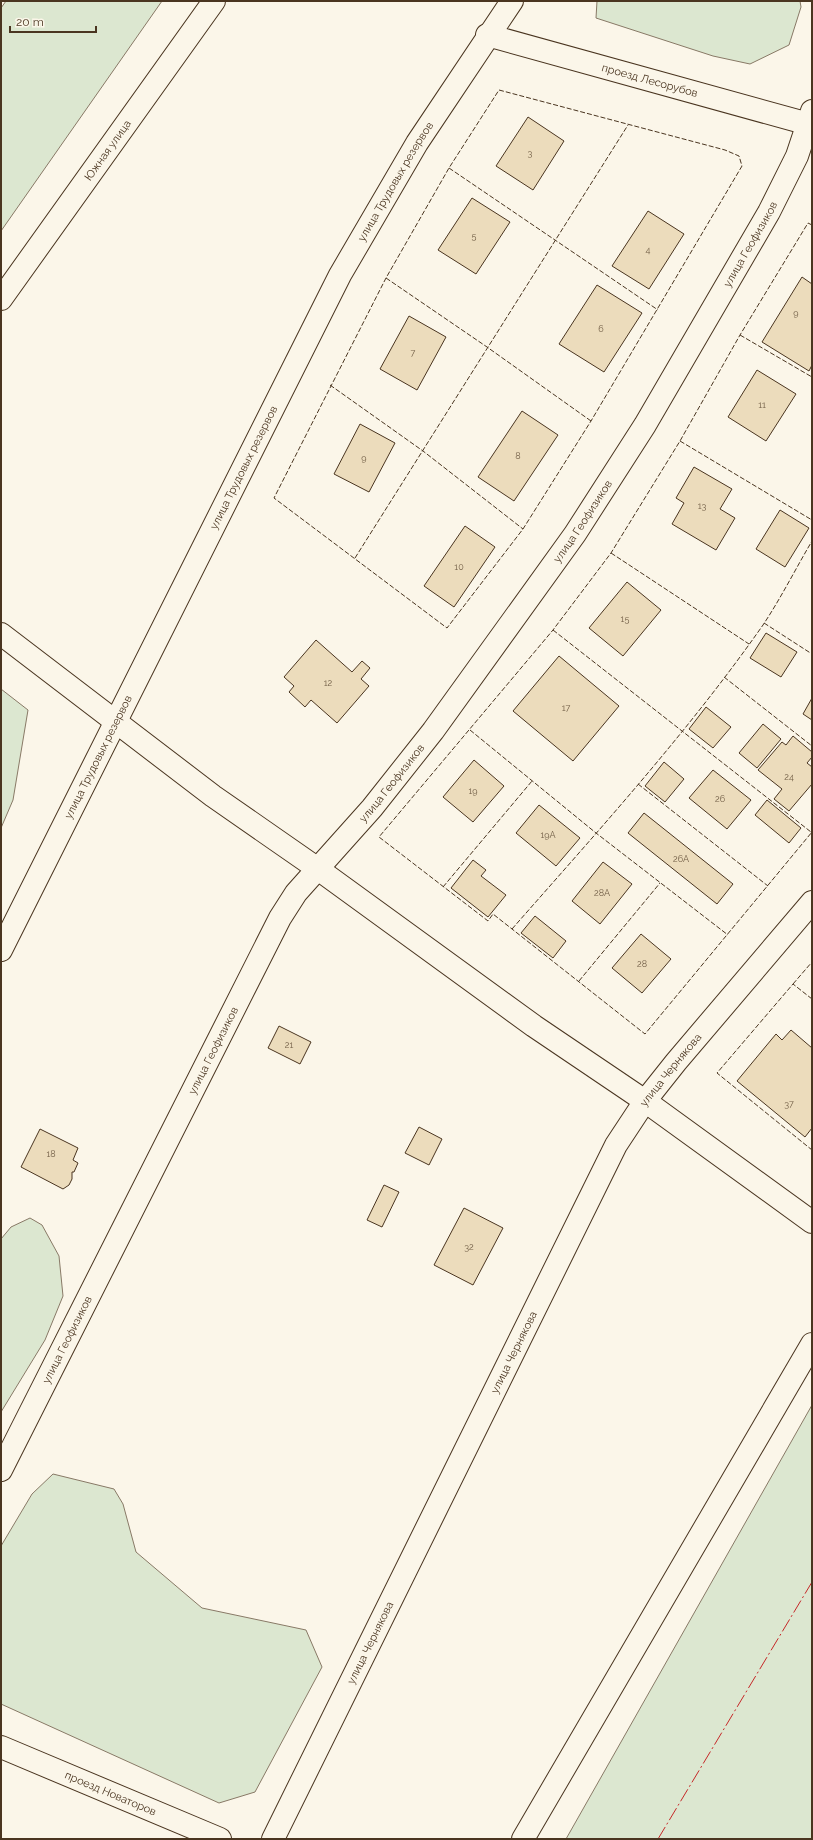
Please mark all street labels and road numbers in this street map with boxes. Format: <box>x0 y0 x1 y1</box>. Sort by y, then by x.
street label: проезд Лесорубов <box>600 61 699 100</box>
street label: Южная улица <box>81 117 133 183</box>
street label: улица Трудовых резервов <box>355 119 436 243</box>
street label: улица Геофизиков <box>720 199 780 289</box>
street label: улица Трудовых резервов <box>207 403 280 531</box>
street label: улица Геофизиков <box>550 477 615 565</box>
street label: улица Трудовых резервов <box>61 693 134 821</box>
street label: улица Геофизиков <box>356 741 427 825</box>
street label: улица Геофизиков <box>185 1004 241 1096</box>
street label: улица Чернякова <box>637 1031 704 1109</box>
street label: улица Геофизиков <box>39 1294 94 1386</box>
street label: улица Чернякова <box>488 1309 539 1396</box>
street label: улица Чернякова <box>344 1599 396 1686</box>
street label: проезд Новаторов <box>63 1768 158 1818</box>

